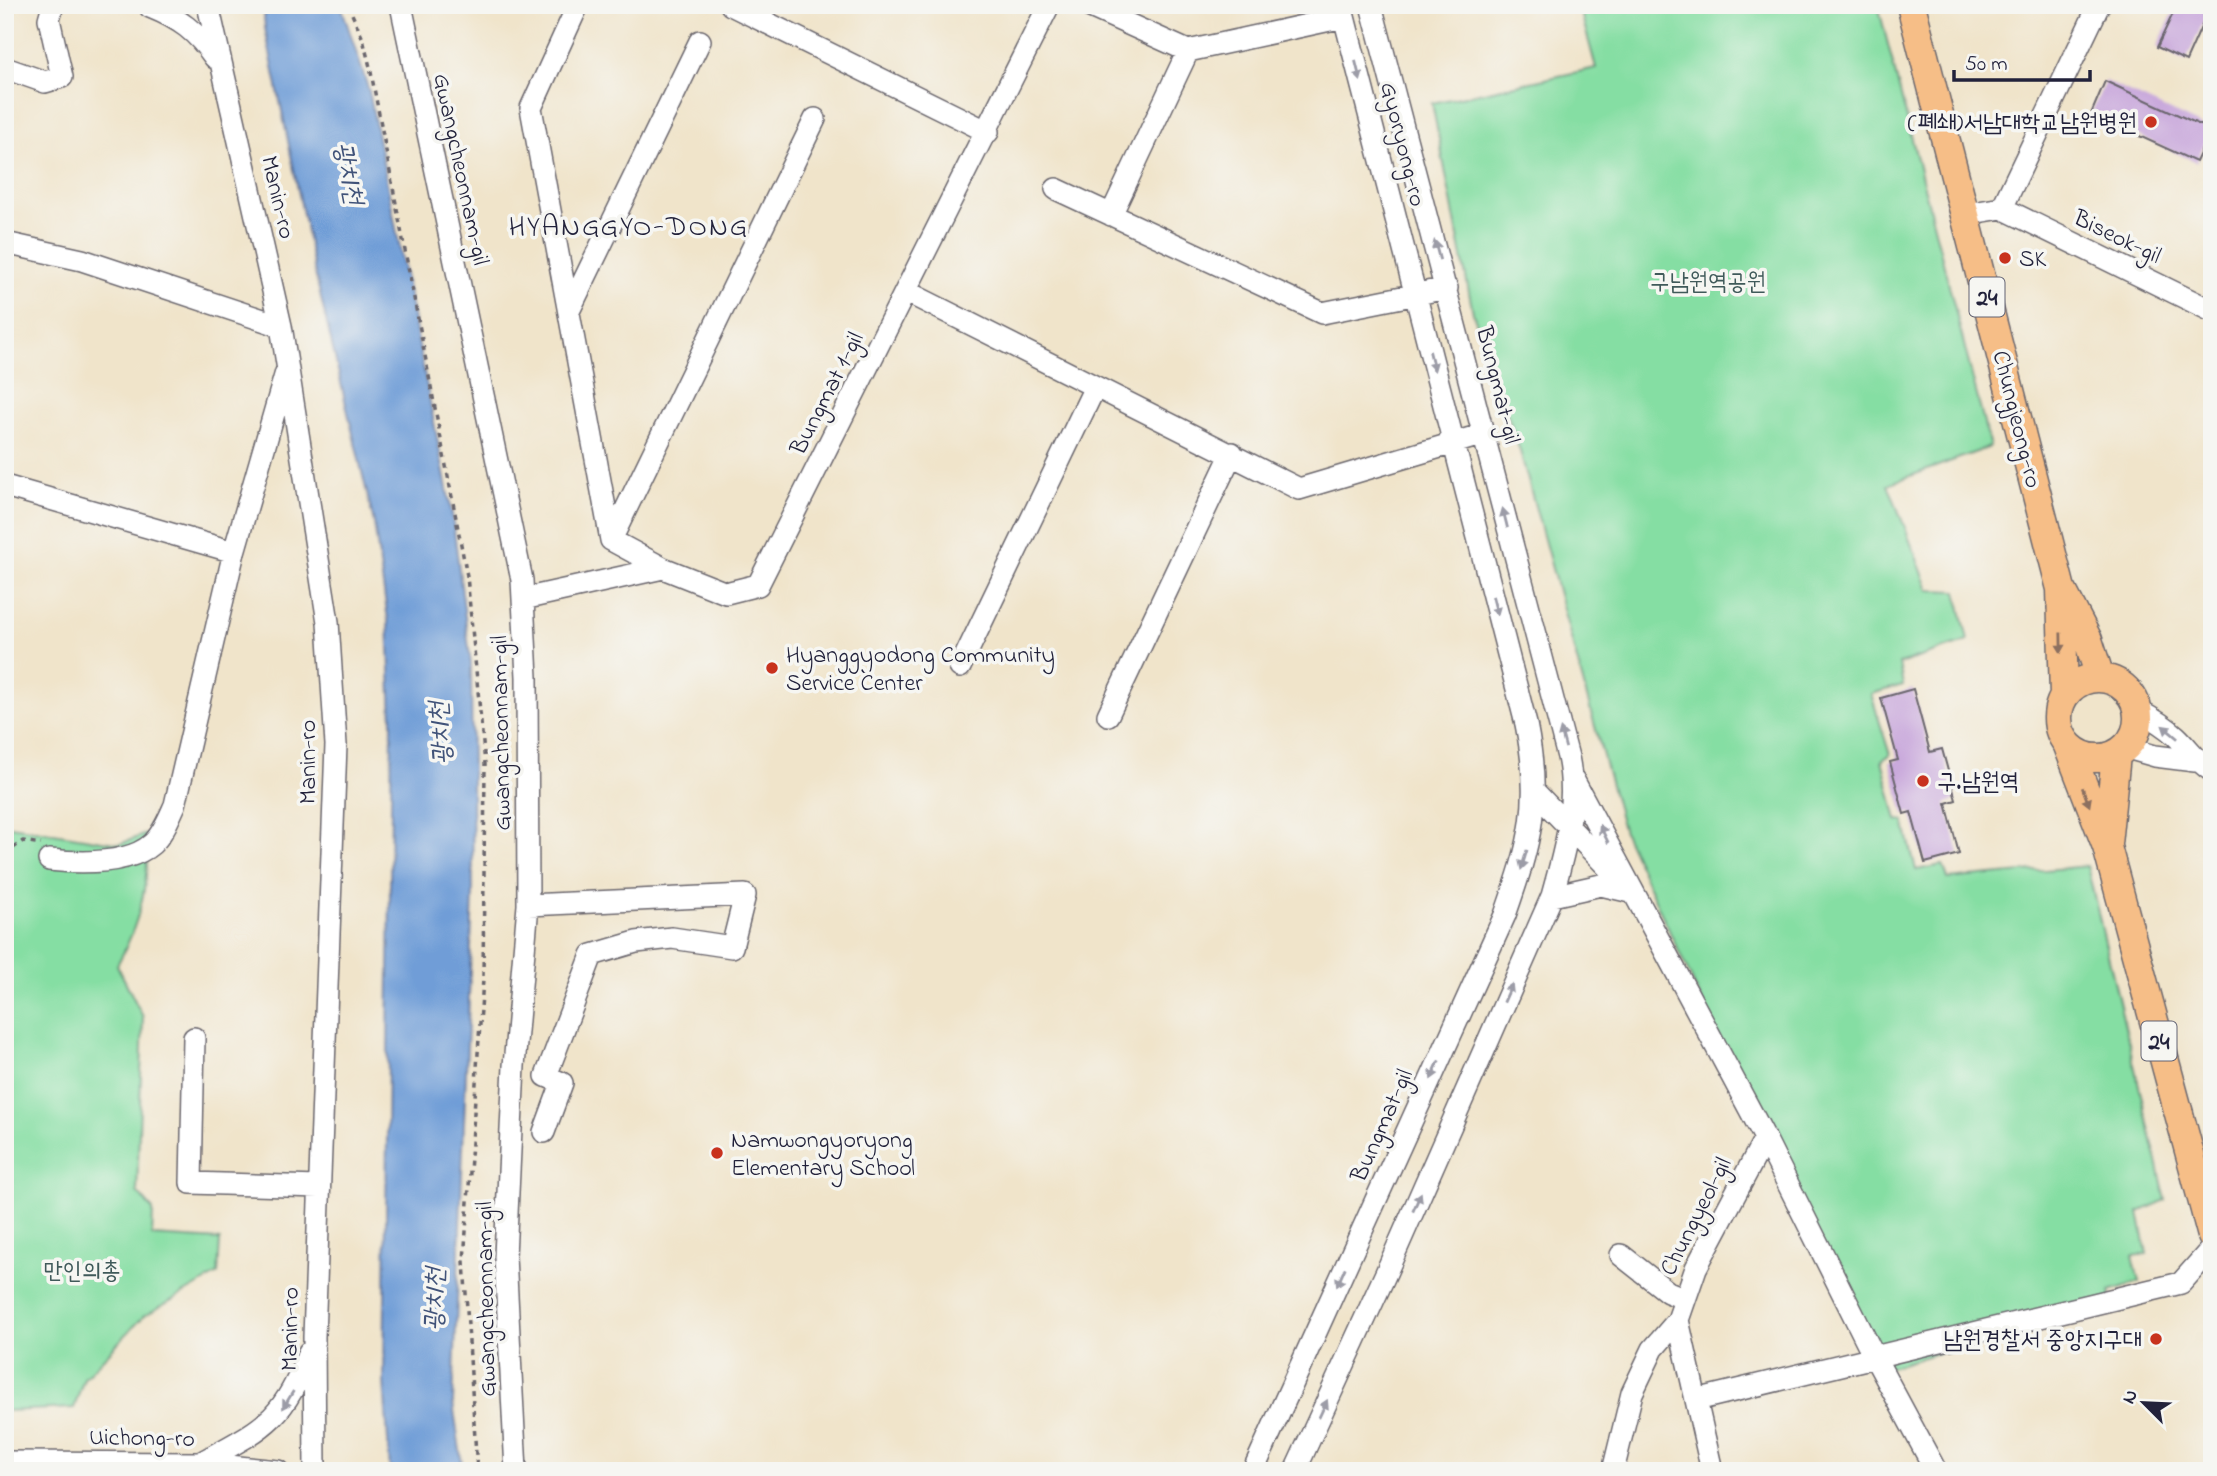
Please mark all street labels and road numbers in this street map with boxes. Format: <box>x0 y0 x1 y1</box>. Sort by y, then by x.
street label: Gwangcheonnam-gil <box>422 70 497 269</box>
street label: Gyoryong-ro <box>1368 79 1434 211</box>
street label: Manin-ro <box>250 152 303 243</box>
street label: Biseok-gil <box>2066 202 2167 275</box>
road number: 24 <box>1969 278 2004 316</box>
street label: Bungmat-gil <box>1465 322 1528 448</box>
street label: Bungmat 1-gil <box>782 327 874 463</box>
street label: Chungjeong-ro <box>1982 347 2050 492</box>
street label: Gwangcheonnam-gil <box>483 635 522 831</box>
street label: Manin-ro <box>292 720 327 804</box>
road number: 24 <box>2142 1022 2176 1060</box>
street label: Bungmat-gil <box>1342 1064 1424 1189</box>
street label: Chungyeol-gil <box>1652 1152 1743 1283</box>
street label: Gwangcheonnam-gil <box>468 1201 507 1397</box>
street label: Manin-ro <box>273 1287 310 1372</box>
street label: Uichong-ro <box>89 1421 195 1458</box>

